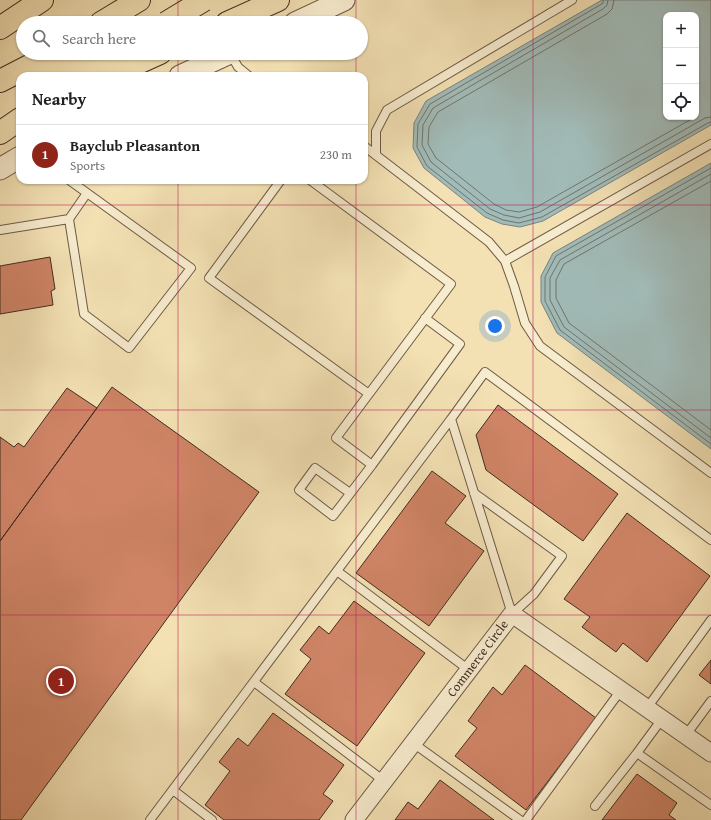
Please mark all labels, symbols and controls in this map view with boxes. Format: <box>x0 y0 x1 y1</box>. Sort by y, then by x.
map controls <box>663 12 699 120</box>
button: + <box>663 12 699 48</box>
search box <box>16 16 368 60</box>
icon: search <box>30 27 52 49</box>
text: Search here <box>62 28 136 49</box>
button: − <box>663 48 699 84</box>
button: locate <box>663 84 699 120</box>
text: Nearby <box>32 86 86 111</box>
text: Bayclub Pleasanton <box>70 135 200 156</box>
text: 1 <box>42 145 48 164</box>
text: 230 m <box>320 145 352 164</box>
text: Sports <box>70 156 105 175</box>
your location <box>485 316 505 336</box>
street label: Commerce Circle <box>442 616 513 701</box>
pin: 1 <box>48 666 74 696</box>

